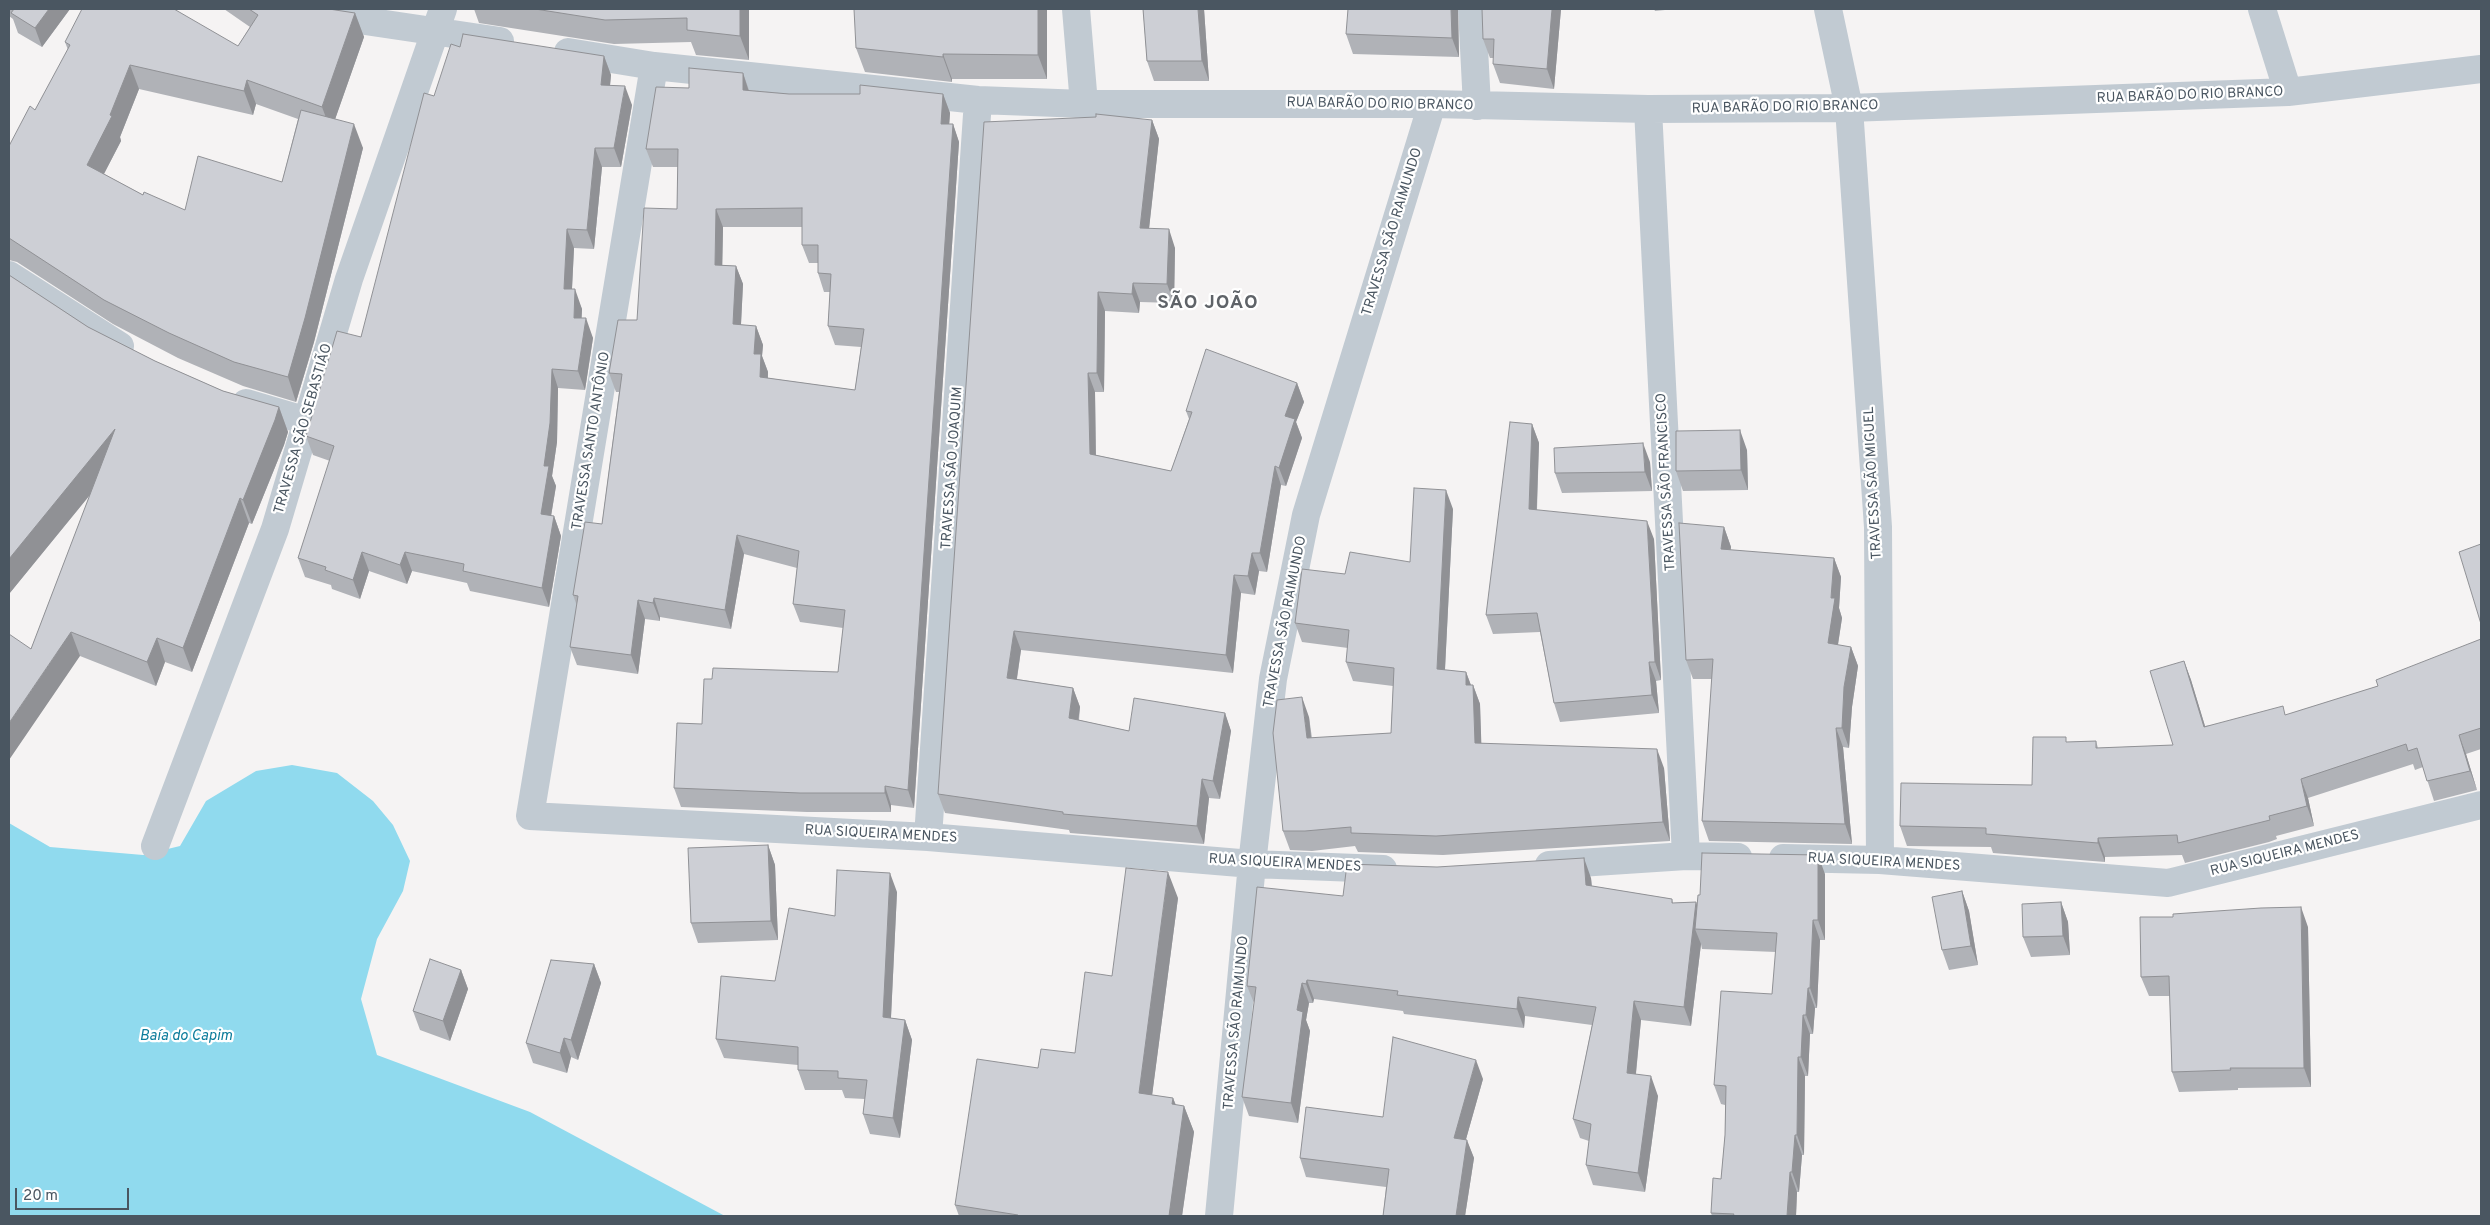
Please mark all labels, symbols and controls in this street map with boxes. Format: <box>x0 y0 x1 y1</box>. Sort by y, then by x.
street label: RUA BARÃO DO RIO BRANCO <box>2096 84 2284 108</box>
street label: RUA BARÃO DO RIO BRANCO <box>1286 95 1474 115</box>
street label: RUA BARÃO DO RIO BRANCO <box>1691 98 1879 118</box>
street label: TRAVESSA SÃO RAIMUNDO <box>1359 146 1427 318</box>
district label: SÃO JOÃO <box>1156 293 1260 315</box>
street label: TRAVESSA SÃO SEBASTIÃO <box>272 342 336 516</box>
street label: TRAVESSA SANTO ANTÔNIO <box>570 351 614 531</box>
street label: TRAVESSA SÃO JOAQUIM <box>939 386 967 550</box>
street label: TRAVESSA SÃO FRANCISCO <box>1654 392 1680 572</box>
street label: TRAVESSA SÃO MIGUEL <box>1862 406 1886 560</box>
street label: TRAVESSA SÃO RAIMUNDO <box>1261 535 1311 709</box>
street label: RUA SIQUEIRA MENDES <box>804 823 958 847</box>
street label: RUA SIQUEIRA MENDES <box>2209 827 2361 881</box>
street label: RUA SIQUEIRA MENDES <box>1807 851 1961 875</box>
street label: RUA SIQUEIRA MENDES <box>1208 852 1362 876</box>
street label: TRAVESSA SÃO RAIMUNDO <box>1221 935 1253 1111</box>
water label: Baía do Capim <box>140 1028 232 1046</box>
scale bar <box>18 1178 131 1210</box>
text: 20 m <box>23 1187 58 1206</box>

